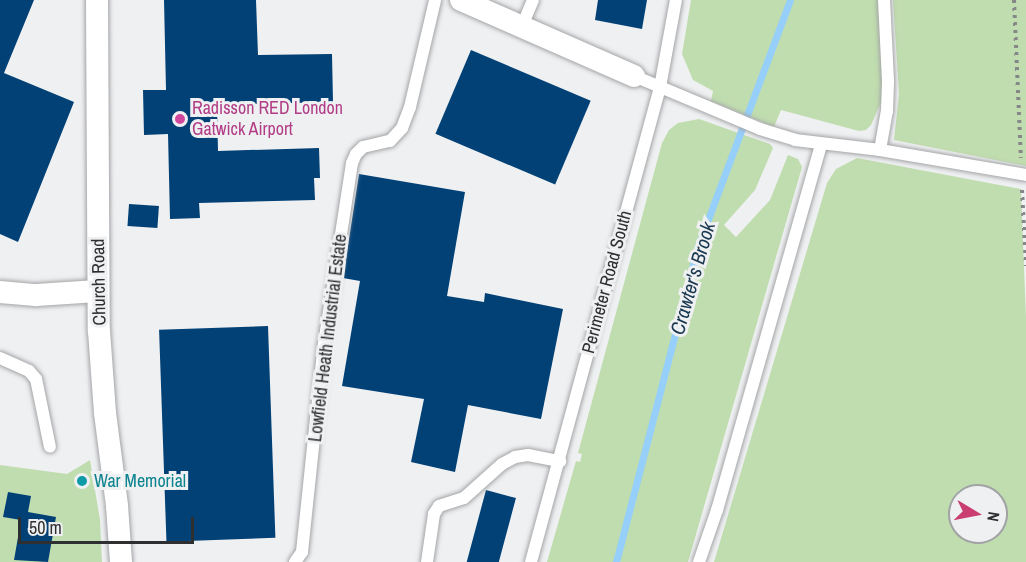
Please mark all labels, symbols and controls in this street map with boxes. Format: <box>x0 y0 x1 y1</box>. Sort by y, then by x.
place label: Radisson RED London Gatwick Airport <box>192 98 343 140</box>
marker: Radisson RED London Gatwick Airport <box>173 112 187 126</box>
street label: Perimeter Road South <box>578 208 636 356</box>
water label: Crawter's Brook <box>664 219 720 337</box>
street label: Lowfield Heath Industrial Estate <box>305 233 351 443</box>
street label: Church Road <box>87 238 111 326</box>
place label: War Memorial <box>94 470 186 492</box>
marker: War Memorial <box>75 474 89 488</box>
north arrow <box>948 484 1008 544</box>
scale bar <box>21 505 196 543</box>
text: N <box>982 510 1005 523</box>
text: 50 m <box>29 515 62 540</box>

